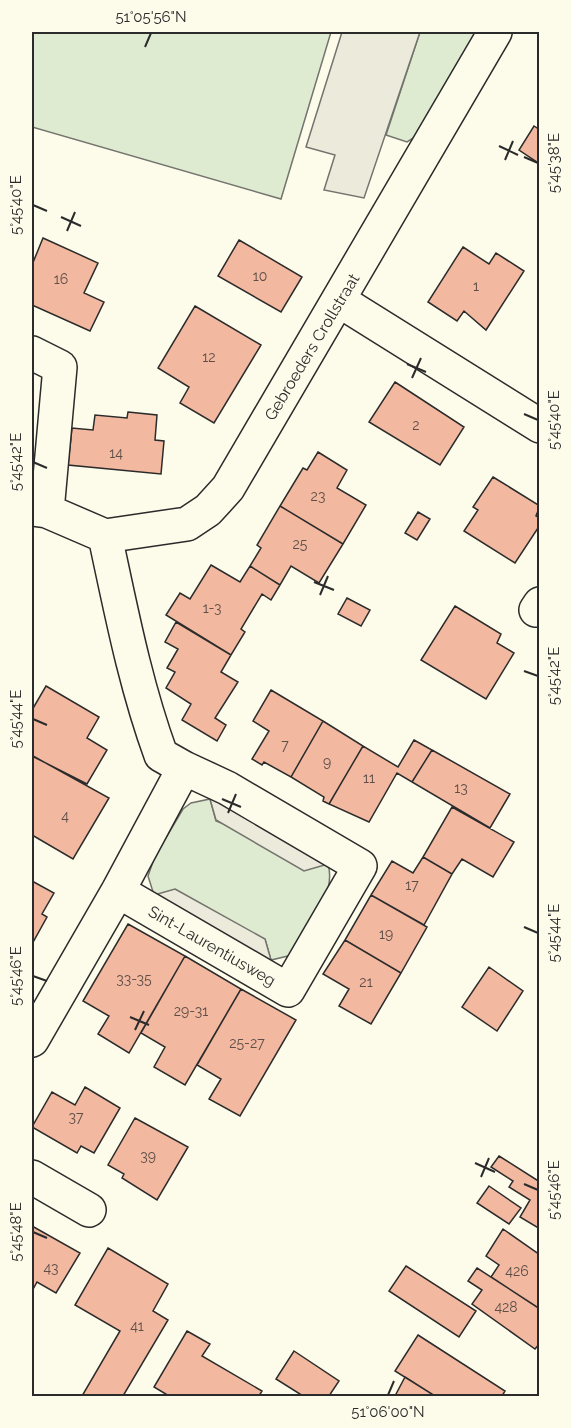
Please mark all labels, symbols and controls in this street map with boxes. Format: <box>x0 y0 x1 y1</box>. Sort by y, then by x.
text: 51°05'56"N <box>115 8 187 26</box>
text: 5°45'38"E <box>545 133 563 193</box>
text: 5°45'40"E <box>7 175 25 235</box>
house number: 10 <box>253 268 267 284</box>
street label: Gebroeders Crollstraat <box>261 270 364 424</box>
house number: 16 <box>54 271 68 287</box>
house number: 1 <box>473 278 479 294</box>
house number: 12 <box>202 349 216 365</box>
text: 5°45'40"E <box>545 390 563 450</box>
house number: 2 <box>412 417 420 433</box>
text: 5°45'42"E <box>7 433 25 491</box>
house number: 14 <box>109 445 123 461</box>
house number: 23 <box>311 488 325 504</box>
house number: 25 <box>293 536 308 552</box>
house number: 1-3 <box>203 600 221 616</box>
text: 5°45'42"E <box>545 647 563 705</box>
text: 5°45'44"E <box>7 690 25 748</box>
house number: 7 <box>281 737 289 753</box>
house number: 9 <box>323 754 331 770</box>
house number: 11 <box>363 770 375 786</box>
house number: 13 <box>454 780 468 796</box>
house number: 4 <box>61 808 69 824</box>
house number: 17 <box>405 877 419 893</box>
street label: Sint-Laurentiusweg <box>145 902 279 990</box>
text: 5°45'44"E <box>545 904 563 962</box>
house number: 19 <box>379 926 393 942</box>
text: 5°45'46"E <box>7 946 25 1006</box>
house number: 33-35 <box>116 971 152 987</box>
house number: 21 <box>359 974 373 990</box>
house number: 29-31 <box>174 1003 208 1019</box>
house number: 25-27 <box>229 1035 265 1051</box>
house number: 37 <box>69 1109 84 1125</box>
house number: 39 <box>140 1148 156 1164</box>
text: 5°45'46"E <box>545 1160 563 1220</box>
text: 5°45'48"E <box>7 1202 25 1262</box>
house number: 43 <box>43 1260 59 1276</box>
house number: 426 <box>505 1263 529 1279</box>
house number: 428 <box>494 1299 518 1315</box>
house number: 41 <box>130 1318 144 1334</box>
text: 51°06'00"N <box>351 1403 425 1421</box>

